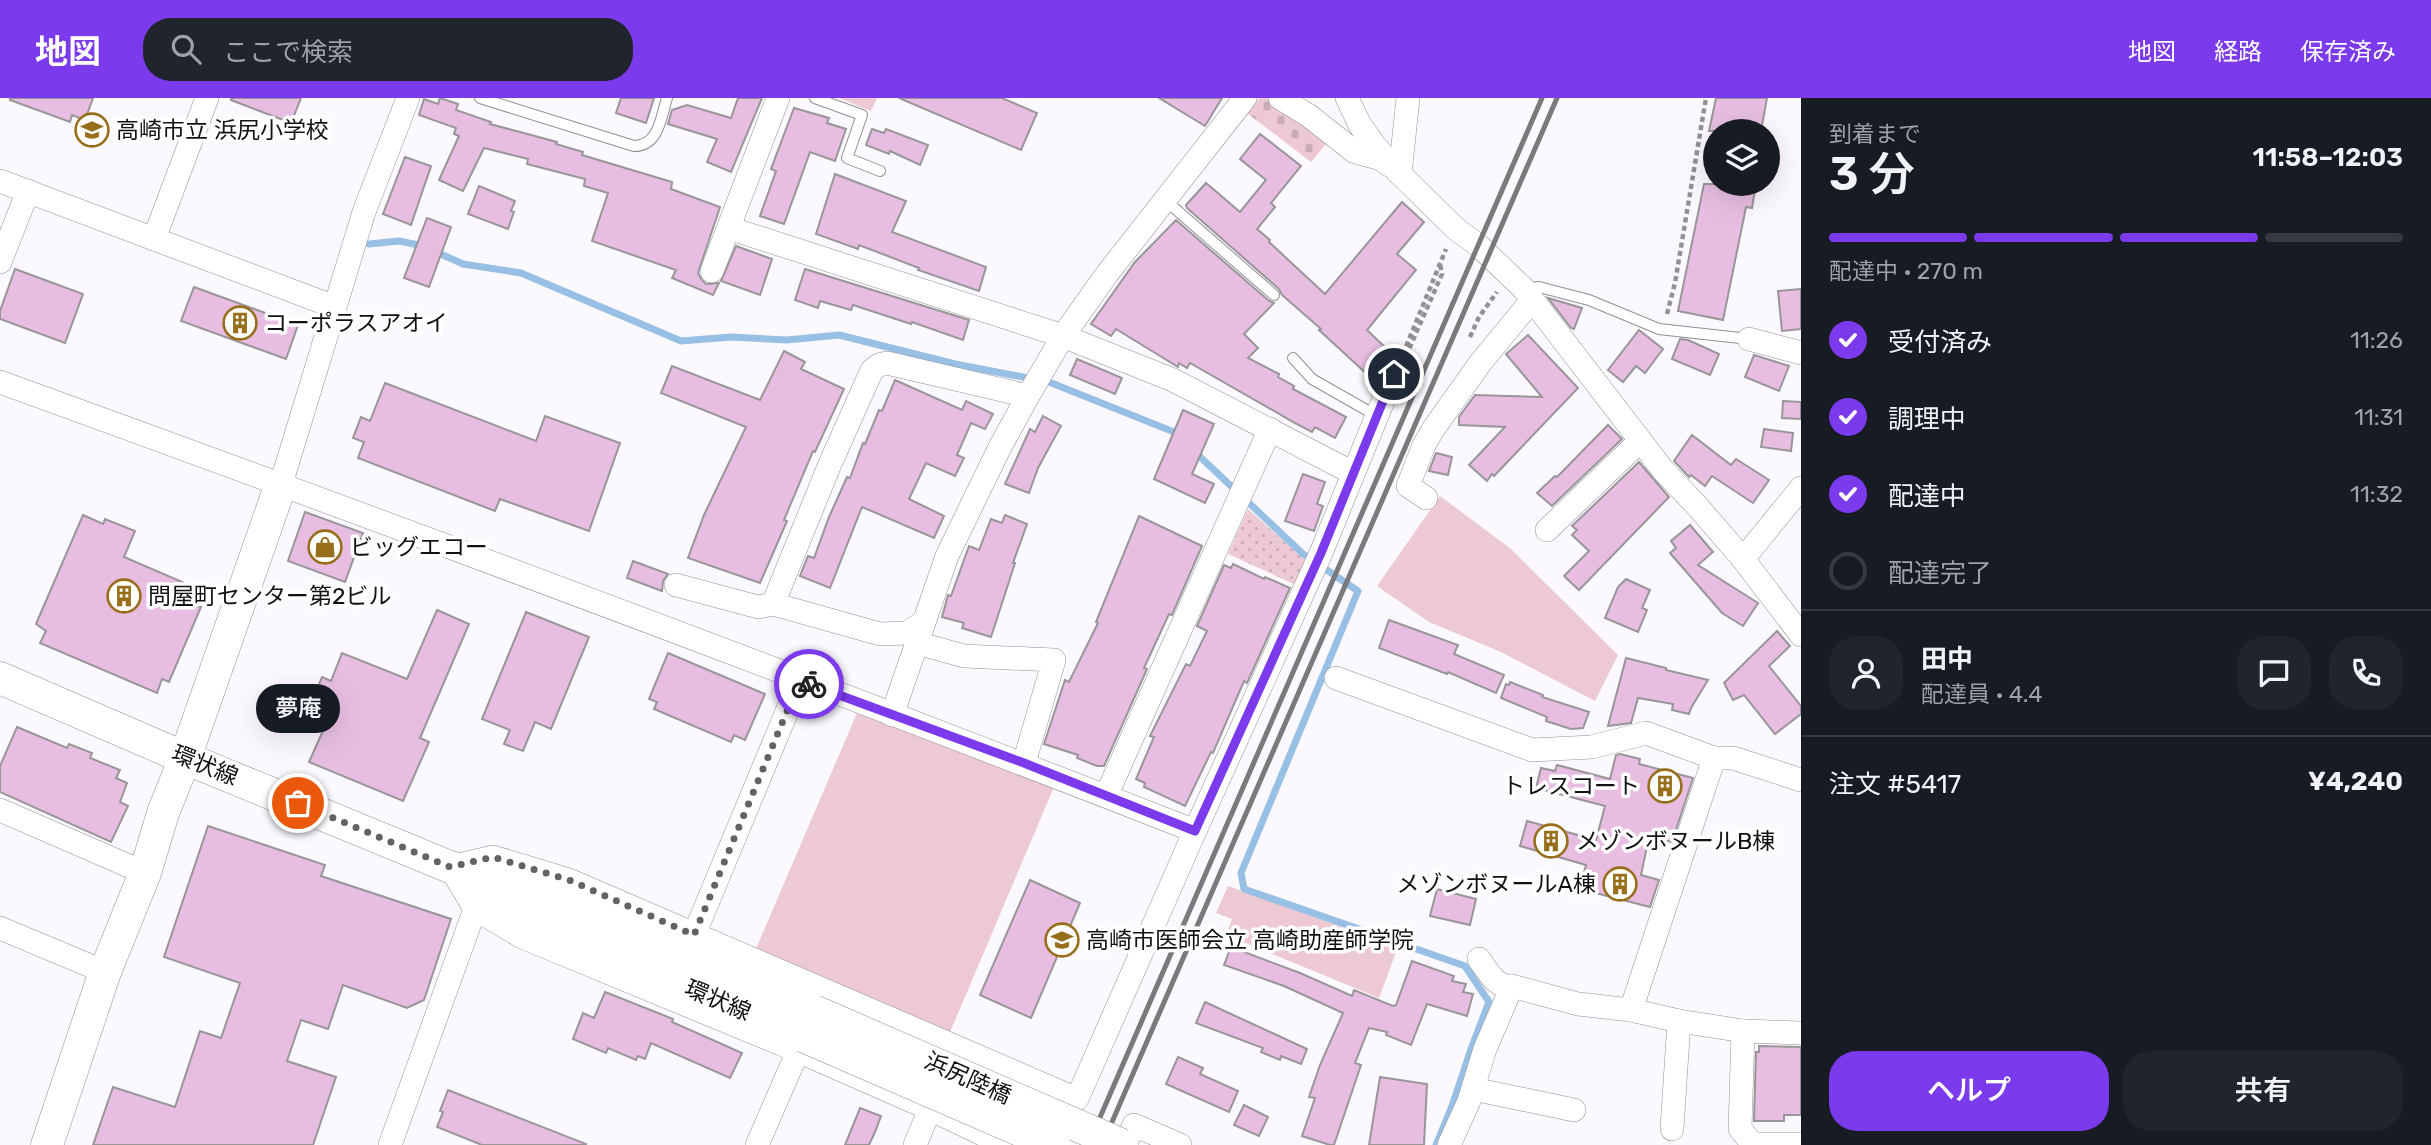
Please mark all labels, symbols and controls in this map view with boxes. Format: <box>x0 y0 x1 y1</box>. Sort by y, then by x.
search box <box>143 18 633 81</box>
icon: search <box>167 30 205 68</box>
text: 地図 <box>35 32 101 71</box>
text: ここで検索 <box>223 37 353 68</box>
text: 地図 <box>2128 38 2176 66</box>
text: 経路 <box>2214 38 2262 66</box>
text: 保存済み <box>2300 38 2396 66</box>
school or university icon: 高崎市立 浜尻小学校 <box>73 111 111 149</box>
place label: 高崎市立 浜尻小学校 <box>116 116 329 144</box>
map controls <box>1703 119 1780 196</box>
button: layers <box>1703 119 1780 196</box>
text: 到着まで <box>1829 120 1921 148</box>
text: 11:58–12:03 <box>2253 142 2403 173</box>
text: 3 分 <box>1829 147 1915 202</box>
text: 配達中 · 270 m <box>1829 257 1983 285</box>
building icon: コーポラスアオイ <box>221 304 259 342</box>
place label: コーポラスアオイ <box>264 309 448 337</box>
icon: check <box>1829 321 1867 359</box>
text: 11:26 <box>2350 326 2403 354</box>
text: 受付済み <box>1888 327 1992 358</box>
pin <box>1364 344 1424 404</box>
icon: home <box>1375 355 1413 393</box>
icon: check <box>1829 398 1867 436</box>
text: 11:31 <box>2354 403 2403 431</box>
text: 調理中 <box>1888 404 1966 435</box>
icon: check <box>1829 475 1867 513</box>
text: 11:32 <box>2350 480 2403 508</box>
text: 配達中 <box>1888 481 1966 512</box>
shop icon: ビッグエコー <box>306 528 344 566</box>
place label: ビッグエコー <box>350 533 488 561</box>
text: 配達完了 <box>1888 558 1992 589</box>
building icon: 問屋町センター第2ビル <box>105 577 143 615</box>
place label: 問屋町センター第2ビル <box>148 582 392 610</box>
button: person <box>1829 636 1903 710</box>
button: chat <box>2237 636 2311 710</box>
button: phone <box>2329 636 2403 710</box>
text: 田中 <box>1921 644 1973 675</box>
courier <box>774 649 844 719</box>
icon: bike <box>790 665 828 703</box>
text: 配達員 · 4.4 <box>1921 680 2043 708</box>
callout: 夢庵 <box>256 684 340 733</box>
text: 夢庵 <box>275 694 321 722</box>
street label: 環状線 <box>168 739 242 791</box>
text: ¥4,240 <box>2308 766 2403 797</box>
building icon: トレスコート <box>1646 767 1684 805</box>
text: 注文 #5417 <box>1829 769 1961 800</box>
place label: トレスコート <box>1502 772 1640 800</box>
pin <box>268 773 328 833</box>
icon: bag <box>279 784 317 822</box>
building icon: メゾンボヌールB棟 <box>1532 822 1570 860</box>
place label: メゾンボヌールB棟 <box>1576 827 1775 855</box>
building icon: メゾンボヌールA棟 <box>1601 865 1639 903</box>
place label: メゾンボヌールA棟 <box>1397 870 1596 898</box>
school or university icon: 高崎市医師会立 高崎助産師学院 <box>1043 921 1081 959</box>
place label: 高崎市医師会立 高崎助産師学院 <box>1086 926 1414 954</box>
street label: 環状線 <box>681 974 755 1026</box>
street label: 浜尻陸橋 <box>920 1047 1016 1109</box>
button: ヘルプ <box>1829 1051 2109 1131</box>
button: 共有 <box>2123 1051 2403 1131</box>

